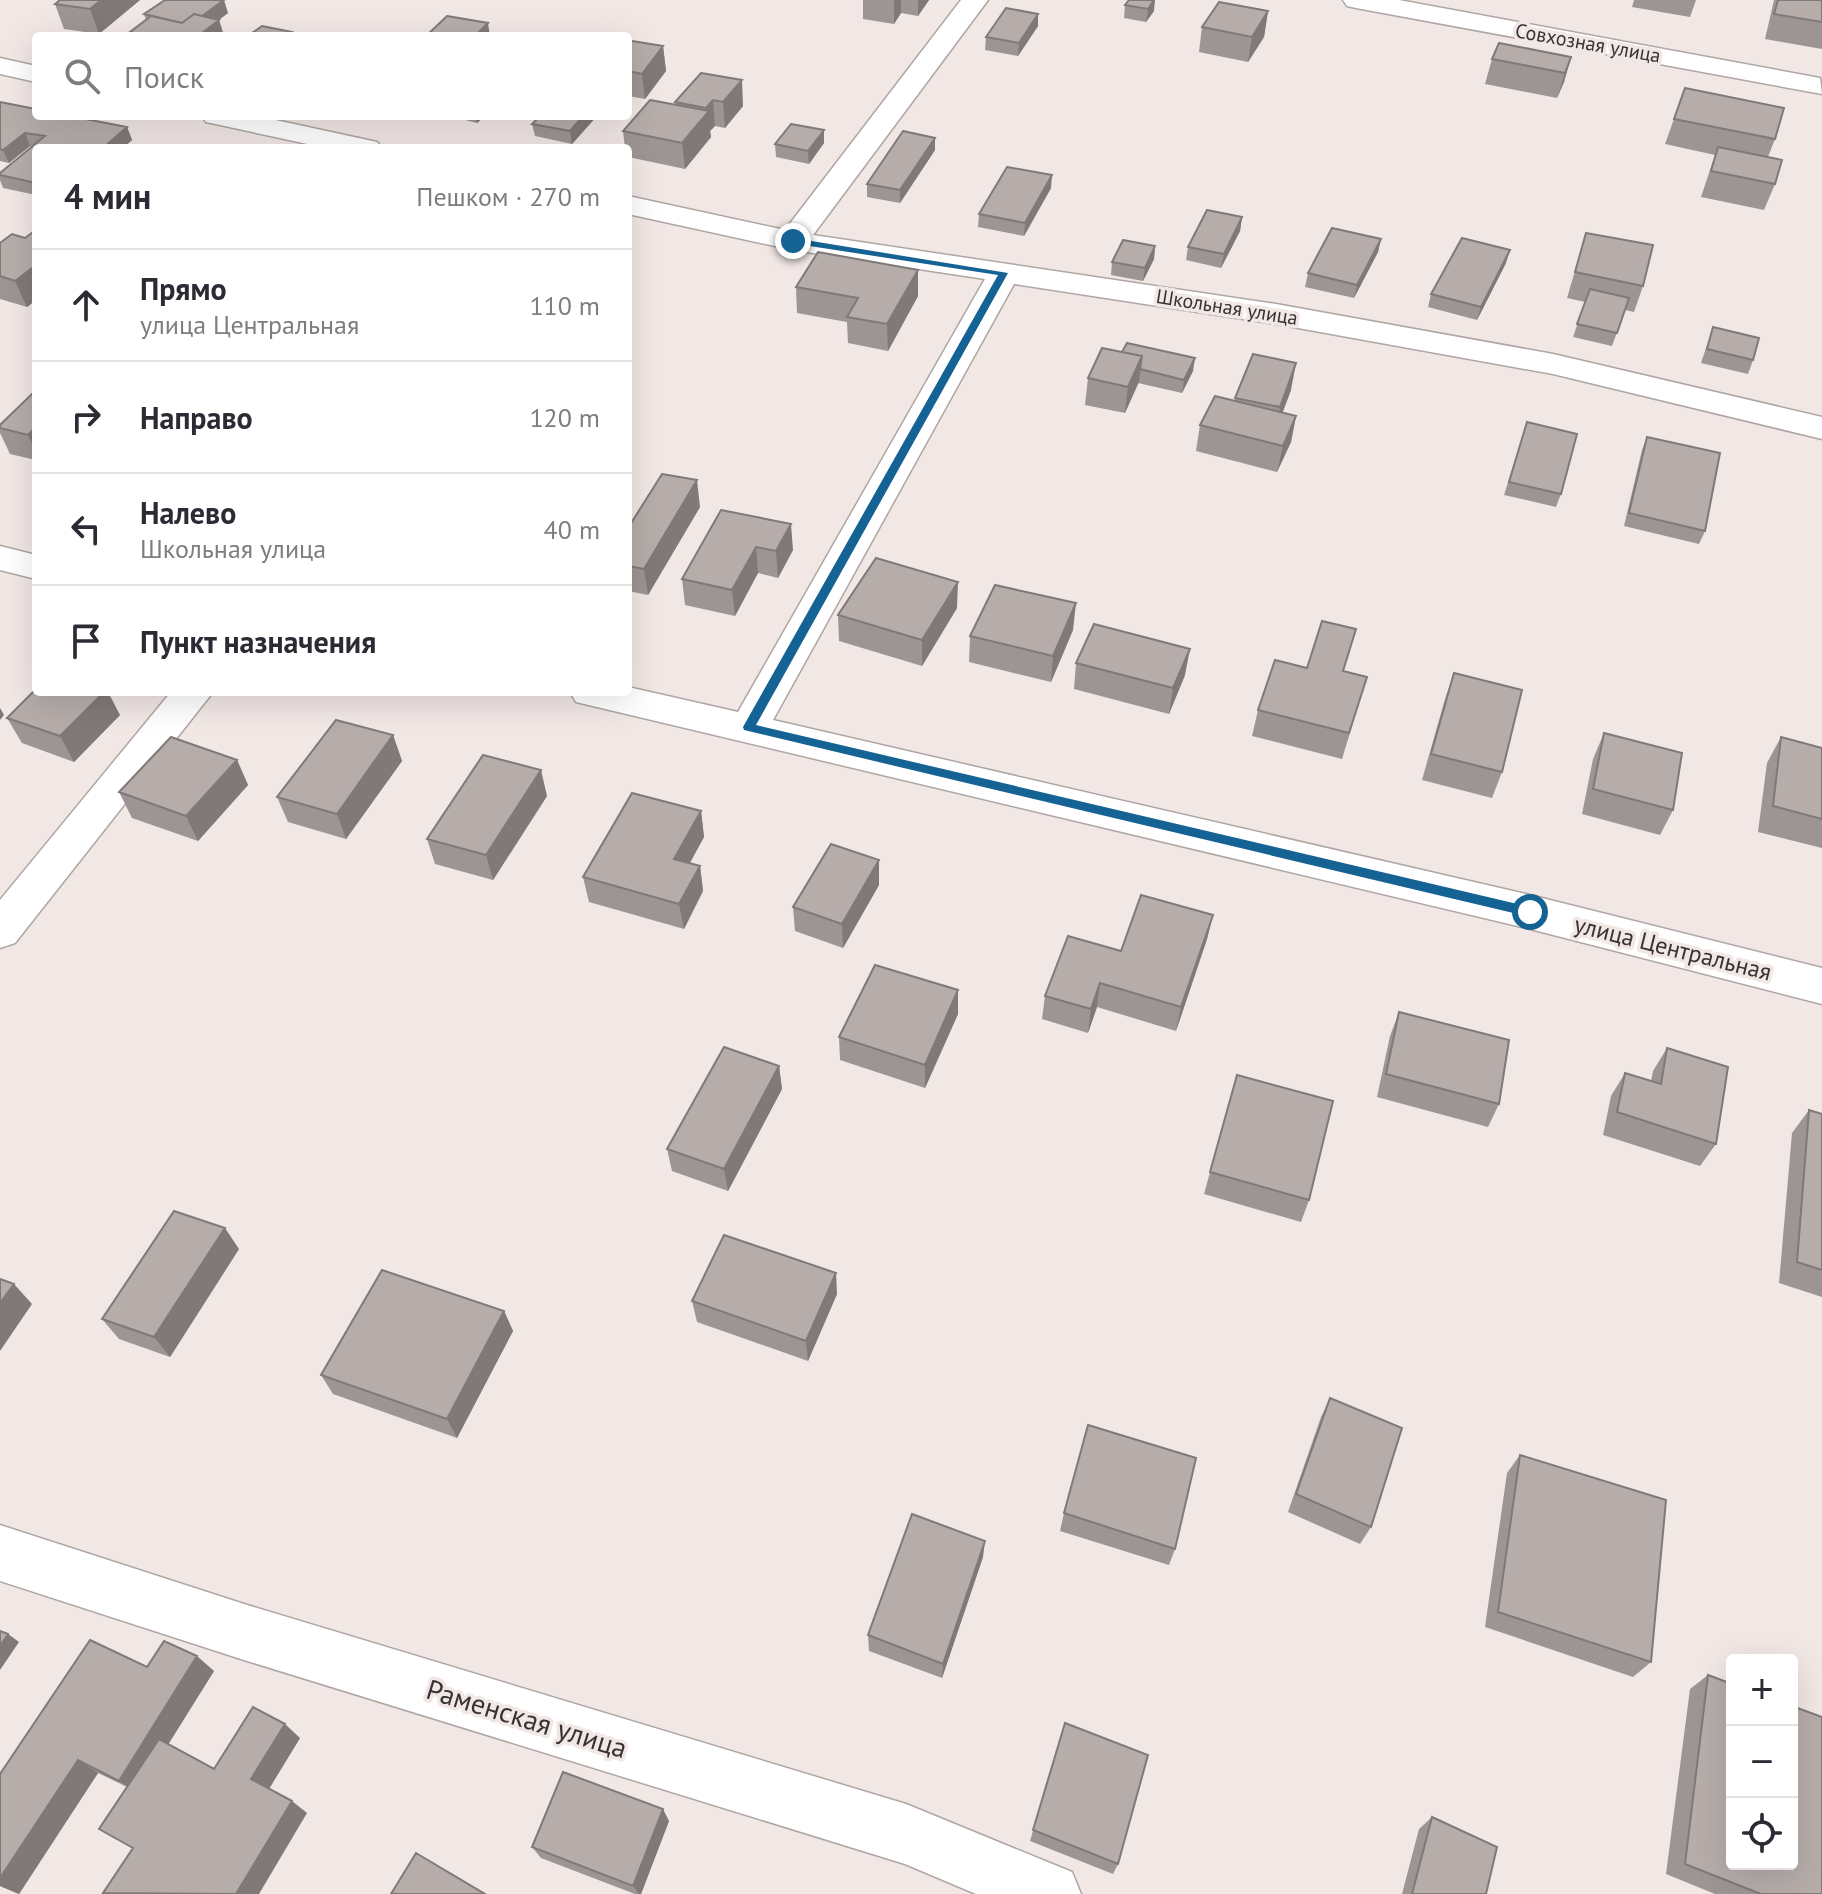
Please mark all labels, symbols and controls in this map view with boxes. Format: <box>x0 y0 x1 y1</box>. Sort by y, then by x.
street label: Совхозная улица <box>1513 17 1663 69</box>
search box <box>32 32 632 120</box>
icon: search <box>60 54 104 98</box>
text: Поиск <box>124 57 204 96</box>
text: 4 мин <box>64 174 151 218</box>
text: Пешком · 270 m <box>416 180 600 213</box>
route end <box>775 223 811 259</box>
text: Прямо <box>140 269 227 308</box>
icon: ahead <box>64 283 108 327</box>
street label: Школьная улица <box>1154 283 1300 331</box>
text: 110 m <box>529 289 600 322</box>
text: улица Центральная <box>140 308 359 341</box>
icon: right <box>64 395 108 439</box>
text: Направо <box>140 398 253 437</box>
text: 120 m <box>529 401 600 434</box>
text: Налево <box>140 493 236 532</box>
icon: left <box>64 507 108 551</box>
text: 40 m <box>544 513 600 546</box>
text: Школьная улица <box>140 532 326 565</box>
icon: arrive <box>64 619 108 663</box>
text: Пункт назначения <box>140 622 376 661</box>
route start <box>1512 894 1548 930</box>
street label: улица Центральная <box>1571 908 1775 988</box>
map controls <box>1726 1654 1798 1870</box>
button: + <box>1726 1654 1798 1726</box>
street label: Раменская улица <box>422 1670 632 1766</box>
button: − <box>1726 1726 1798 1798</box>
button: locate <box>1726 1798 1798 1870</box>

